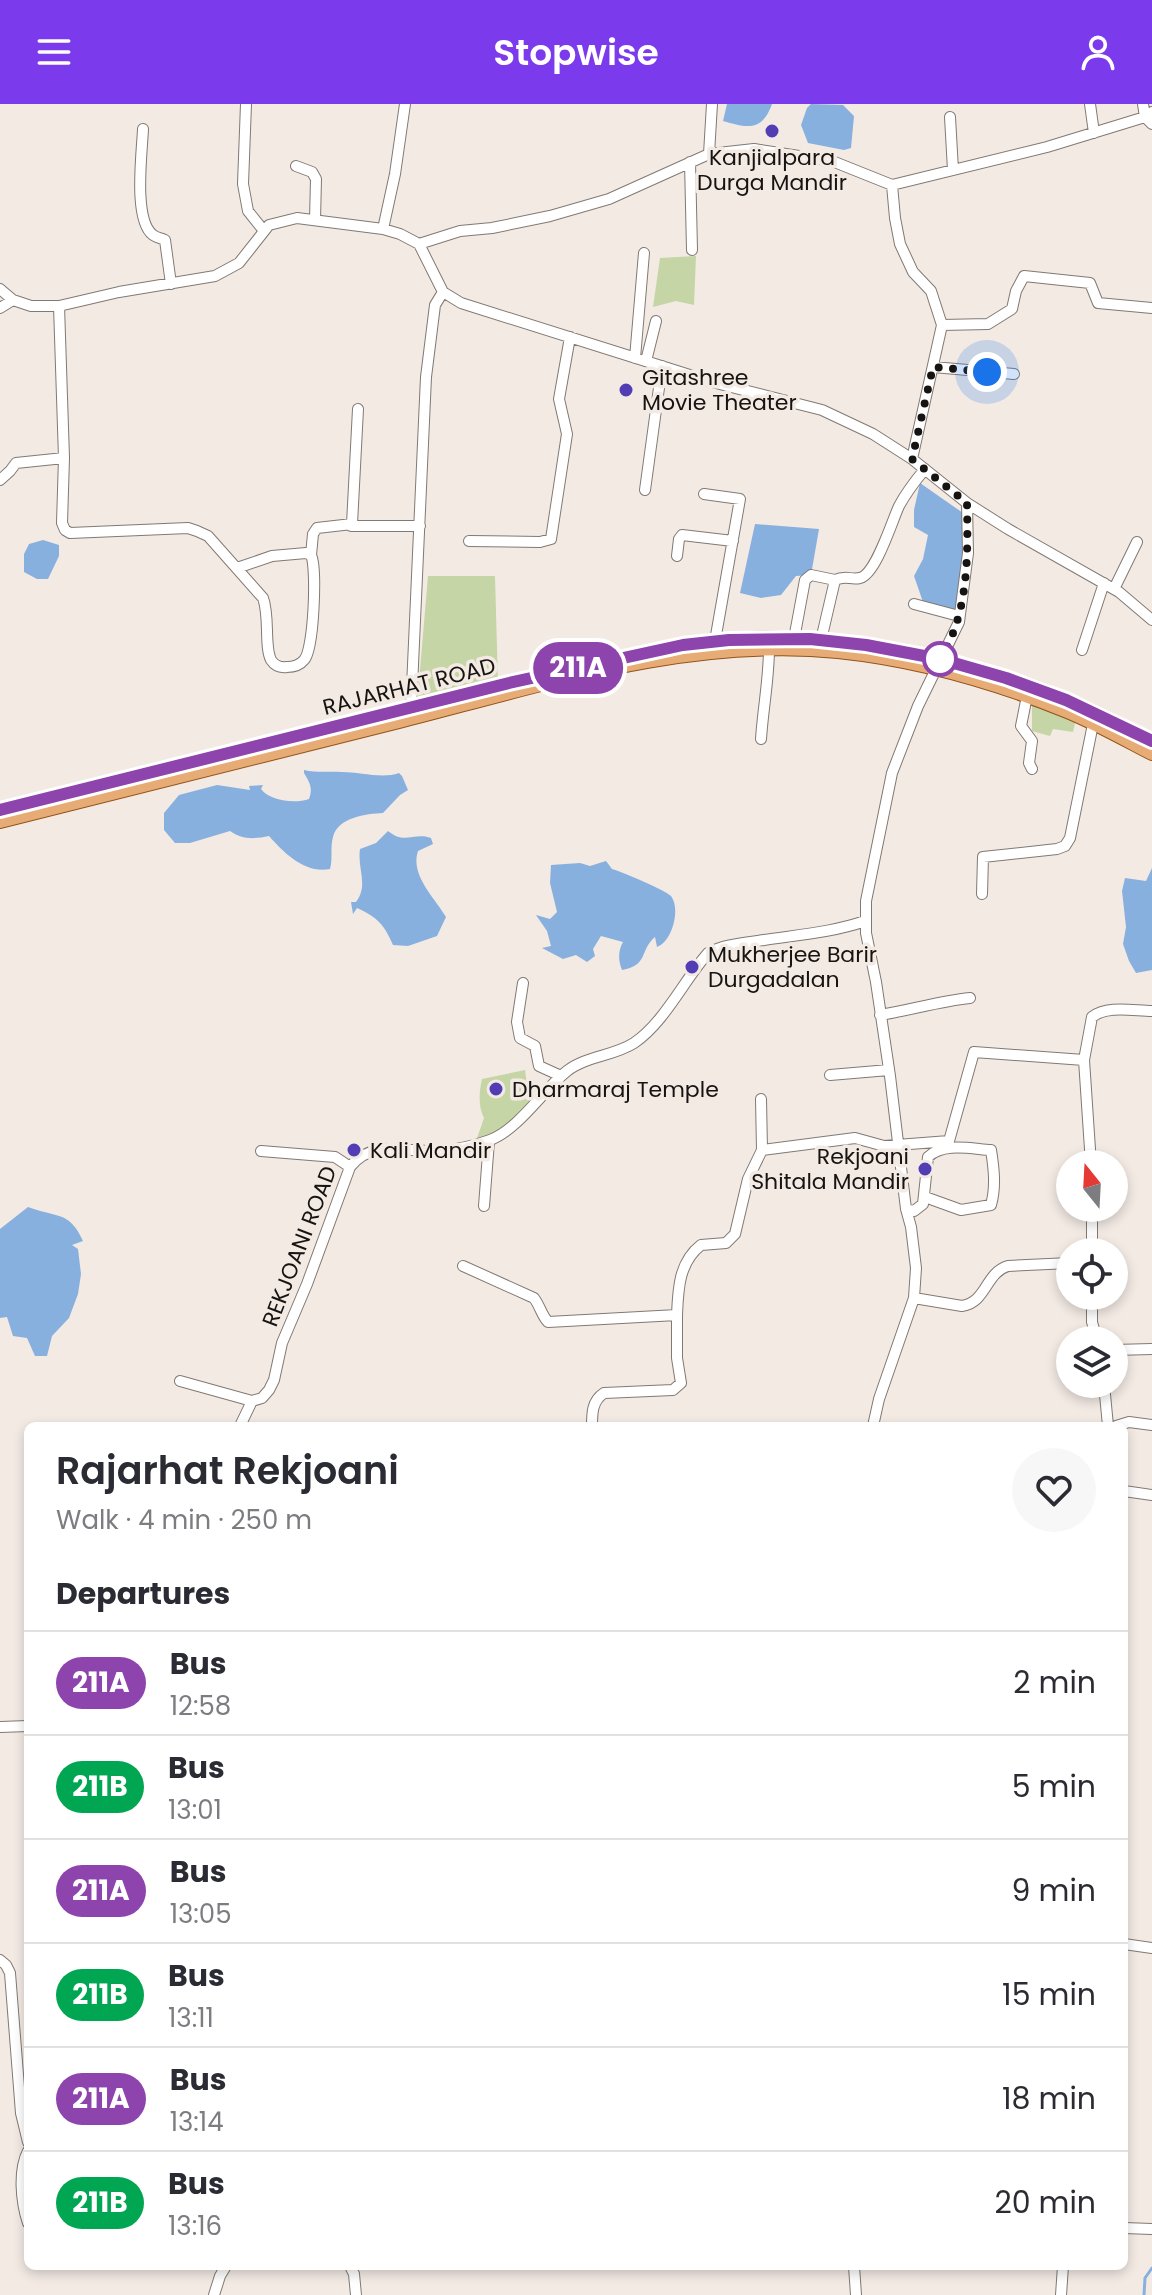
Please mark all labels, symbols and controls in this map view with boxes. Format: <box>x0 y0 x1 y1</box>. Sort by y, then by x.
text: Stopwise <box>493 27 659 78</box>
icon: menu <box>32 30 76 74</box>
icon: person <box>1076 30 1120 74</box>
marker: Kanjialpara Durga Mandir <box>763 122 781 140</box>
place label: Kanjialpara Durga Mandir <box>697 142 847 198</box>
your location <box>967 352 1007 392</box>
place label: Gitashree Movie Theater <box>642 362 797 418</box>
marker: Gitashree Movie Theater <box>617 381 635 399</box>
line badge: 211A <box>522 642 634 694</box>
unlabelled marker <box>923 642 957 676</box>
text: 211A <box>549 648 607 687</box>
street label: RAJARHAT ROAD <box>320 650 499 723</box>
place label: Mukherjee Barir Durgadalan <box>708 939 877 995</box>
marker: Mukherjee Barir Durgadalan <box>683 958 701 976</box>
place label: Dharmaraj Temple <box>512 1074 719 1105</box>
marker: Dharmaraj Temple <box>487 1080 505 1098</box>
place label: Kali Mandir <box>370 1135 491 1166</box>
marker: Kali Mandir <box>345 1141 363 1159</box>
place label: Rekjoani Shitala Mandir <box>751 1141 909 1197</box>
north arrow <box>1056 1150 1128 1222</box>
map controls <box>1056 1150 1128 1398</box>
marker: Rekjoani Shitala Mandir <box>916 1160 934 1178</box>
street label: REKJOANI ROAD <box>255 1162 344 1331</box>
button: locate <box>1056 1238 1128 1310</box>
button: layers <box>1056 1326 1128 1398</box>
text: Rajarhat Rekjoani <box>56 1444 399 1497</box>
button: heart <box>1012 1448 1096 1532</box>
text: Walk · 4 min · 250 m <box>56 1502 312 1538</box>
text: Departures <box>56 1572 230 1615</box>
text: Bus <box>170 1642 226 1685</box>
text: 2 min <box>1013 1661 1096 1704</box>
text: 211A <box>72 1663 130 1702</box>
text: 12:58 <box>170 1688 231 1724</box>
text: Bus <box>168 1746 225 1789</box>
text: 5 min <box>1012 1765 1096 1808</box>
text: 211B <box>72 1767 128 1806</box>
text: 13:01 <box>168 1792 222 1828</box>
text: Bus <box>170 1850 226 1893</box>
text: 9 min <box>1012 1869 1096 1912</box>
text: 211A <box>72 1871 130 1910</box>
text: 13:05 <box>170 1896 232 1932</box>
text: Bus <box>168 1954 225 1997</box>
text: 15 min <box>1002 1973 1096 2016</box>
text: 211B <box>72 1975 128 2014</box>
text: 13:11 <box>168 2000 214 2036</box>
text: Bus <box>170 2058 226 2101</box>
text: 18 min <box>1002 2077 1096 2120</box>
text: 211A <box>72 2079 130 2118</box>
text: 13:14 <box>170 2104 224 2140</box>
text: Bus <box>168 2162 225 2205</box>
text: 20 min <box>994 2181 1096 2224</box>
text: 211B <box>72 2183 128 2222</box>
text: 13:16 <box>168 2208 222 2244</box>

